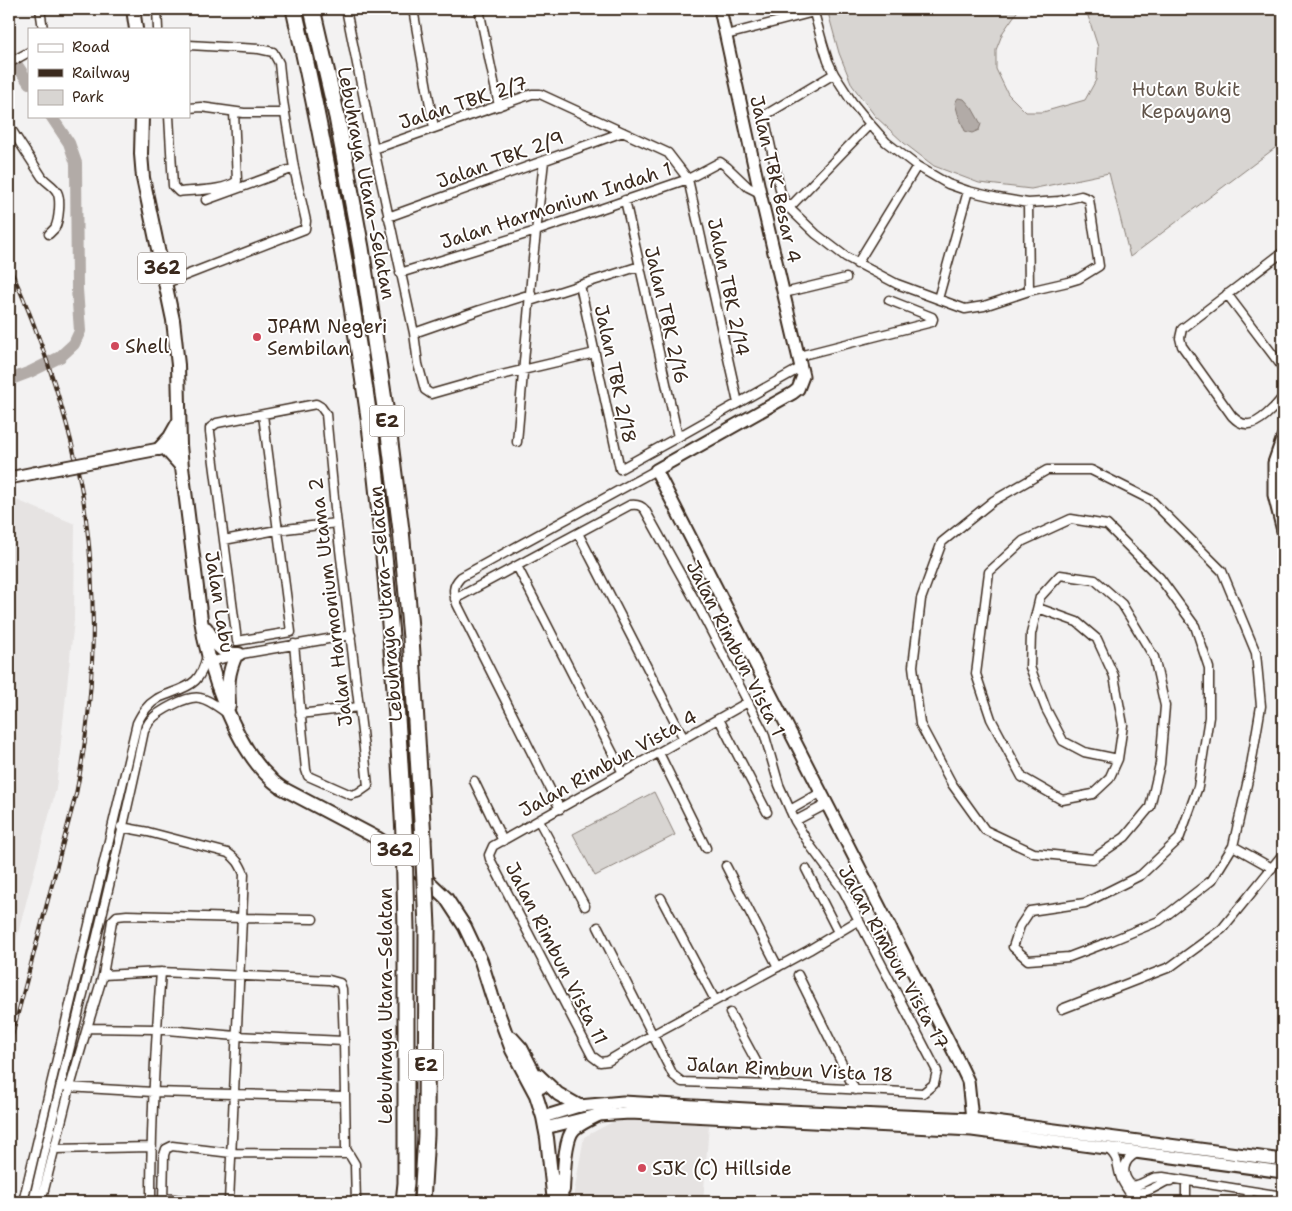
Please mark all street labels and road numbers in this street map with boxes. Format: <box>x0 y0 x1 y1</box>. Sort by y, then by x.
street label: Lebuhraya Utara–Selatan <box>332 65 401 302</box>
street label: Jalan TBK 2/7 <box>396 70 530 135</box>
street label: Jalan TBK Besar 4 <box>744 93 807 265</box>
street label: Jalan TBK 2/9 <box>433 125 567 194</box>
street label: Jalan Harmonium Indah 1 <box>437 156 675 255</box>
street label: Jalan TBK 2/14 <box>702 216 755 358</box>
street label: Jalan TBK 2/16 <box>639 244 694 386</box>
road number: 362 <box>138 252 186 284</box>
street label: Jalan TBK 2/18 <box>589 303 642 446</box>
road number: E2 <box>370 406 404 436</box>
street label: Jalan Harmonium Utama 2 <box>303 476 358 728</box>
street label: Lebuhraya Utara–Selatan <box>363 485 408 723</box>
street label: Jalan Labu <box>199 549 240 655</box>
street label: Jalan Rimbun Vista 1 <box>680 556 791 740</box>
street label: Jalan Rimbun Vista 4 <box>515 704 702 823</box>
road number: 362 <box>371 834 419 866</box>
street label: Jalan Rimbun Vista 11 <box>500 858 613 1049</box>
street label: Jalan Rimbun Vista 17 <box>833 861 955 1054</box>
street label: Lebuhraya Utara–Selatan <box>373 888 398 1124</box>
road number: E2 <box>408 1050 444 1080</box>
street label: Jalan Rimbun Vista 18 <box>686 1052 894 1087</box>

